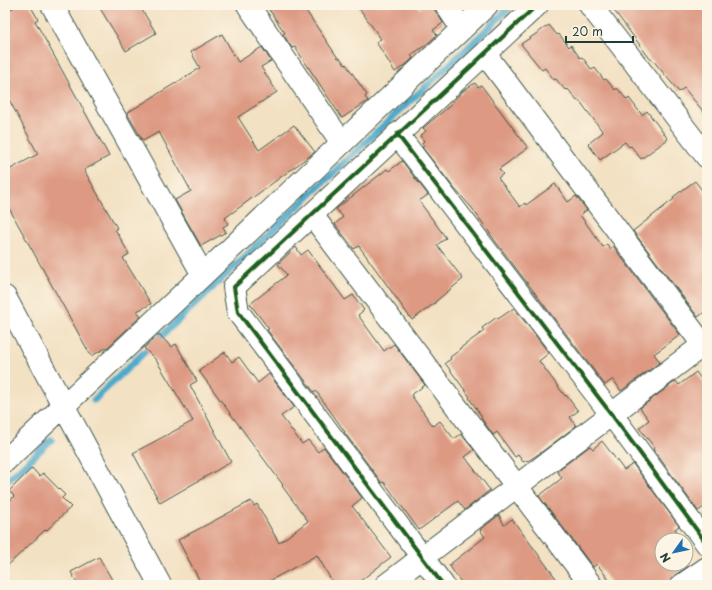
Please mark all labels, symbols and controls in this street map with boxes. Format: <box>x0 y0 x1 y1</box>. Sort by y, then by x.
scale bar <box>566 18 633 44</box>
text: 20 m <box>572 22 603 40</box>
north arrow <box>654 532 694 572</box>
text: N <box>656 549 675 566</box>

